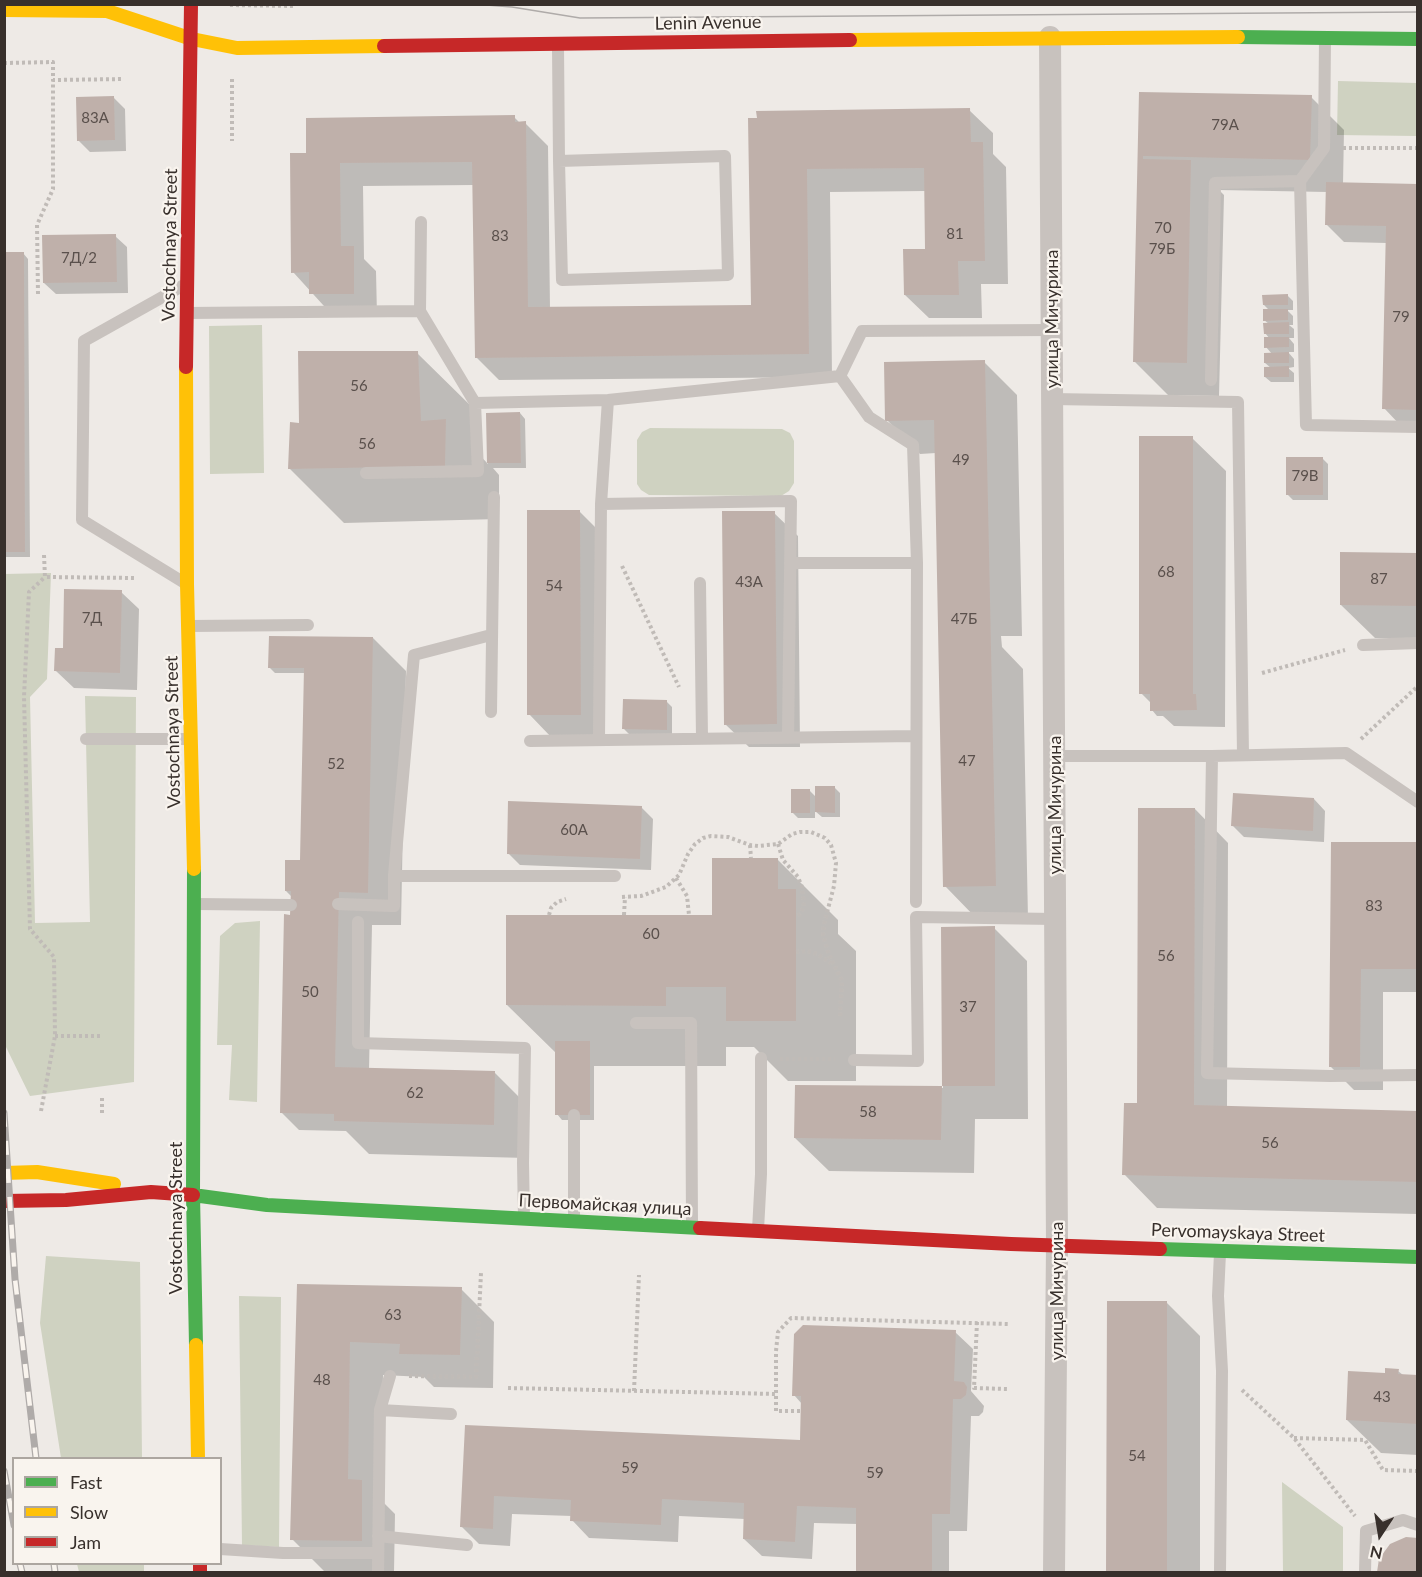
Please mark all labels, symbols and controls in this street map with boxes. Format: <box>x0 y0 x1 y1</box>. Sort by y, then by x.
street label: Lenin Avenue <box>654 11 762 35</box>
house number: 83А <box>81 109 109 127</box>
house number: 79А <box>1211 116 1239 134</box>
street label: Vostochnaya Street <box>158 168 182 322</box>
house number: 70 <box>1154 219 1172 237</box>
house number: 81 <box>946 225 964 243</box>
house number: 83 <box>491 227 509 245</box>
house number: 79Б <box>1149 240 1175 258</box>
house number: 7Д/2 <box>61 249 97 267</box>
street label: улица Мичурина <box>1041 250 1063 388</box>
house number: 79 <box>1392 308 1410 326</box>
house number: 56 <box>350 377 368 395</box>
house number: 56 <box>358 435 376 453</box>
house number: 49 <box>952 451 970 469</box>
house number: 79В <box>1291 467 1319 485</box>
house number: 68 <box>1157 563 1175 581</box>
house number: 87 <box>1370 570 1388 588</box>
house number: 43А <box>735 573 763 591</box>
house number: 54 <box>545 577 563 595</box>
house number: 7Д <box>82 609 102 627</box>
house number: 47Б <box>951 610 977 628</box>
street label: Vostochnaya Street <box>161 655 185 809</box>
street label: улица Мичурина <box>1044 736 1066 874</box>
house number: 47 <box>958 752 976 770</box>
house number: 52 <box>327 755 345 773</box>
house number: 60А <box>560 821 588 839</box>
house number: 83 <box>1365 897 1383 915</box>
house number: 60 <box>642 925 660 943</box>
house number: 56 <box>1157 947 1175 965</box>
house number: 50 <box>301 983 319 1001</box>
house number: 37 <box>959 998 977 1016</box>
house number: 62 <box>406 1084 424 1102</box>
house number: 58 <box>859 1103 877 1121</box>
house number: 56 <box>1261 1134 1279 1152</box>
street label: Vostochnaya Street <box>165 1142 187 1294</box>
street label: Первомайская улица <box>518 1190 692 1220</box>
street label: Pervomayskaya Street <box>1151 1219 1325 1247</box>
street label: улица Мичурина <box>1046 1222 1068 1360</box>
house number: 63 <box>384 1306 402 1324</box>
house number: 48 <box>313 1371 331 1389</box>
house number: 43 <box>1373 1388 1391 1406</box>
house number: 54 <box>1128 1447 1146 1465</box>
legend <box>12 1457 222 1565</box>
house number: 59 <box>621 1459 639 1477</box>
house number: 59 <box>866 1464 884 1482</box>
text: Fast <box>70 1471 102 1493</box>
text: Slow <box>70 1501 108 1523</box>
north arrow <box>1350 1505 1410 1565</box>
text: Jam <box>70 1531 101 1553</box>
text: N <box>1368 1543 1384 1564</box>

